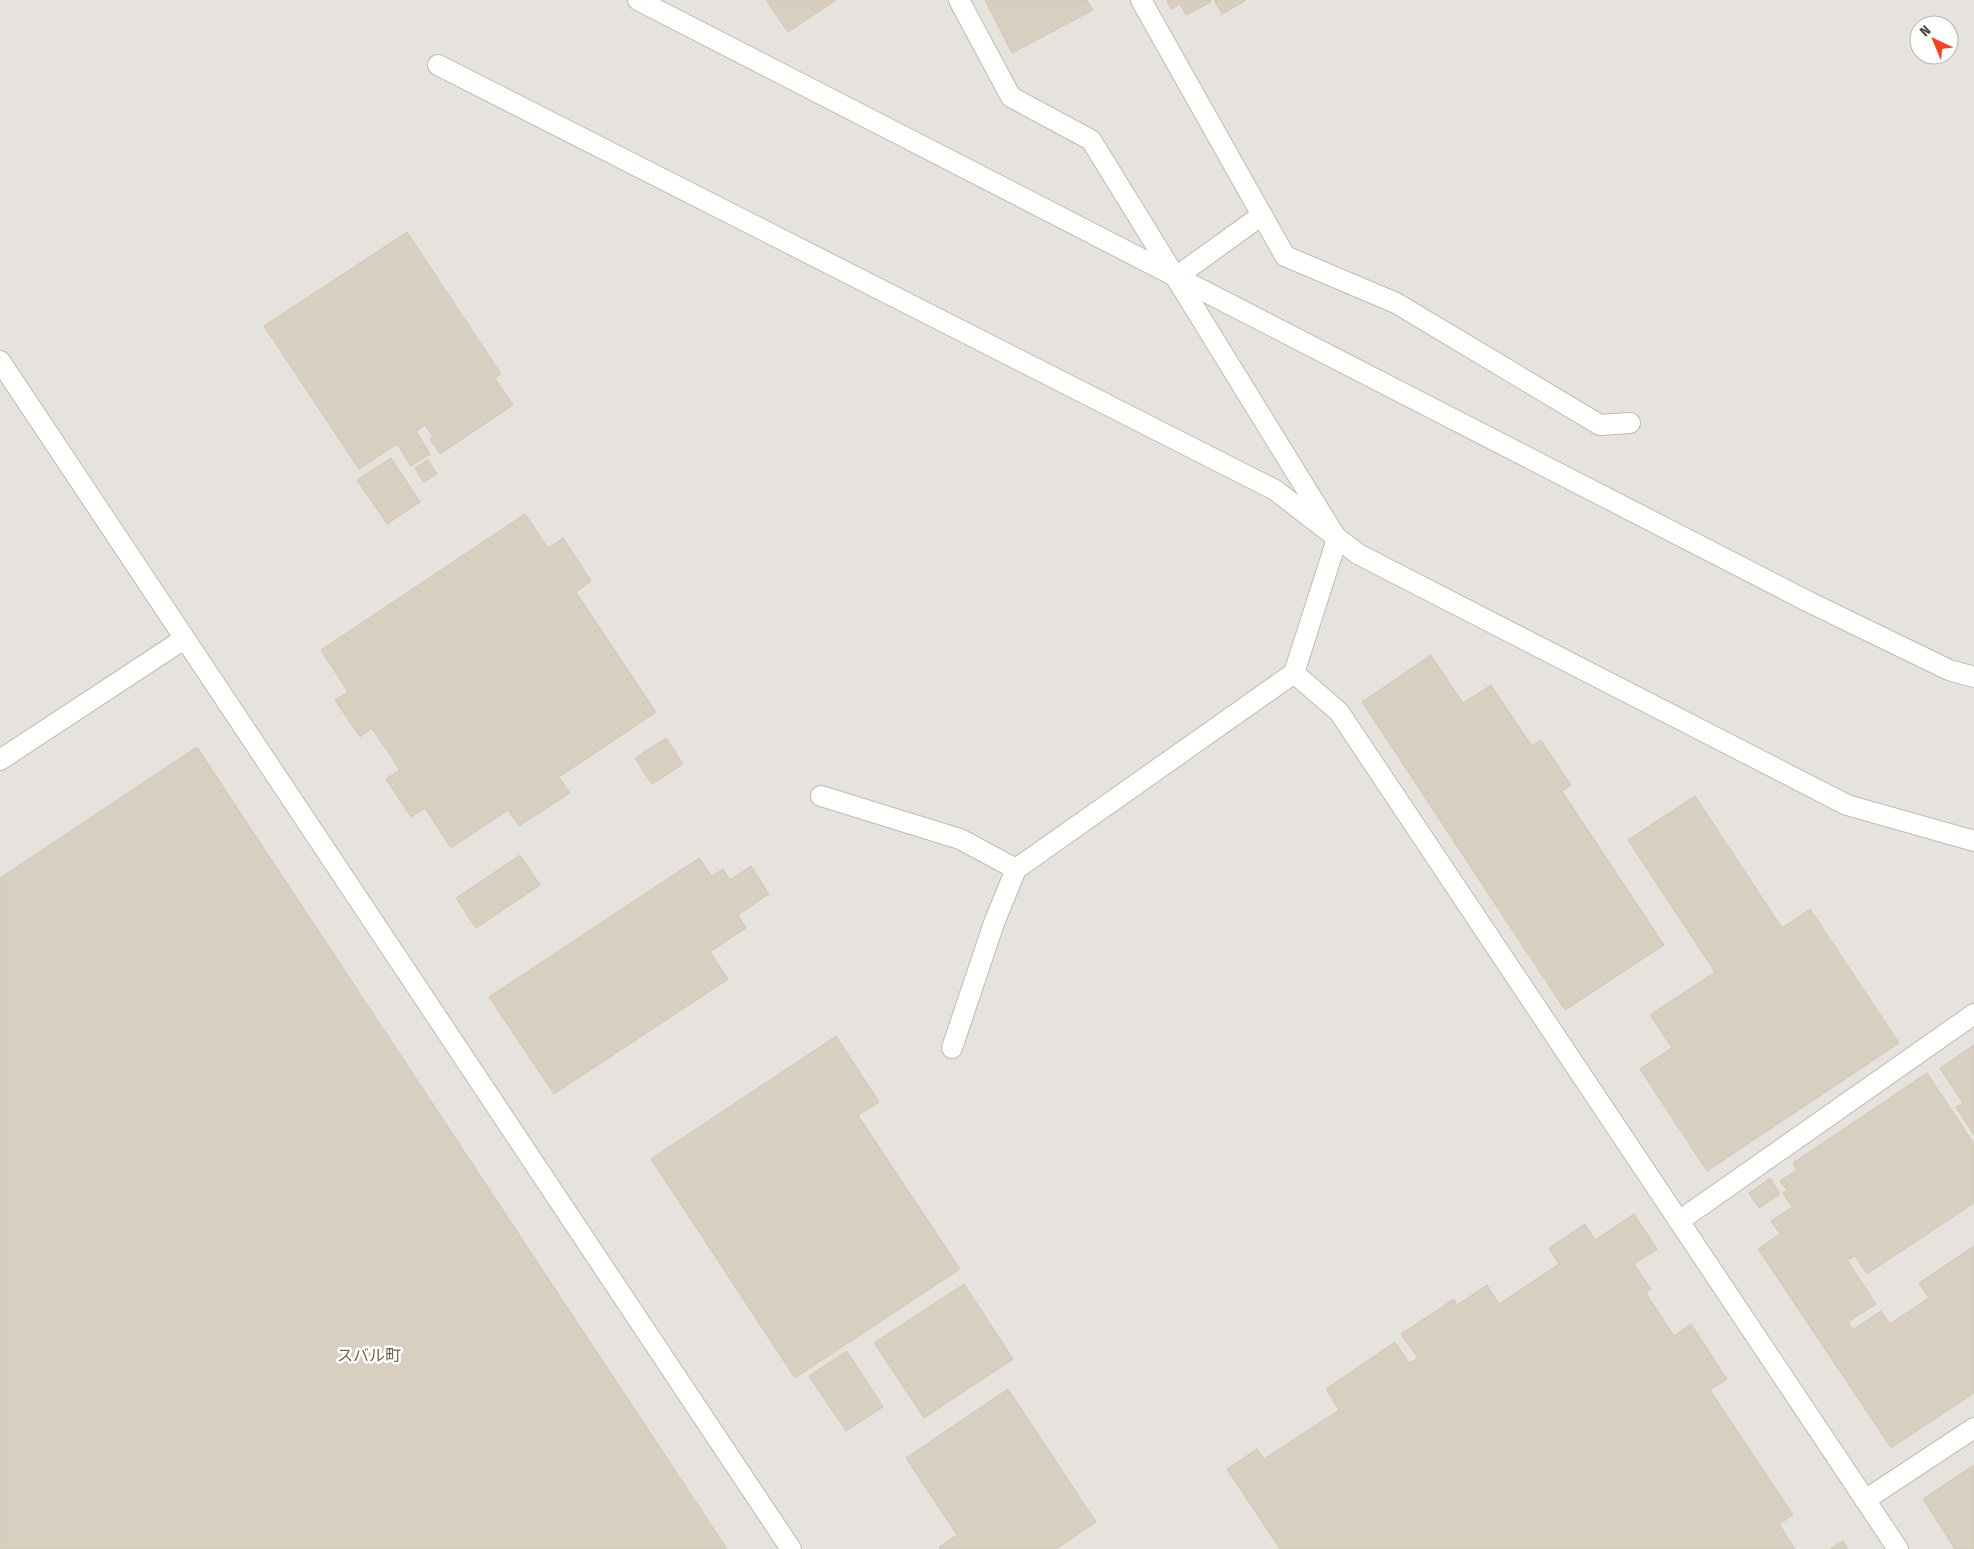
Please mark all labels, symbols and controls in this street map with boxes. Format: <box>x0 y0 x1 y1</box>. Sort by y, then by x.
north arrow <box>1909 15 1959 65</box>
text: N <box>1916 22 1934 40</box>
district label: スバル町 <box>337 1346 401 1365</box>

